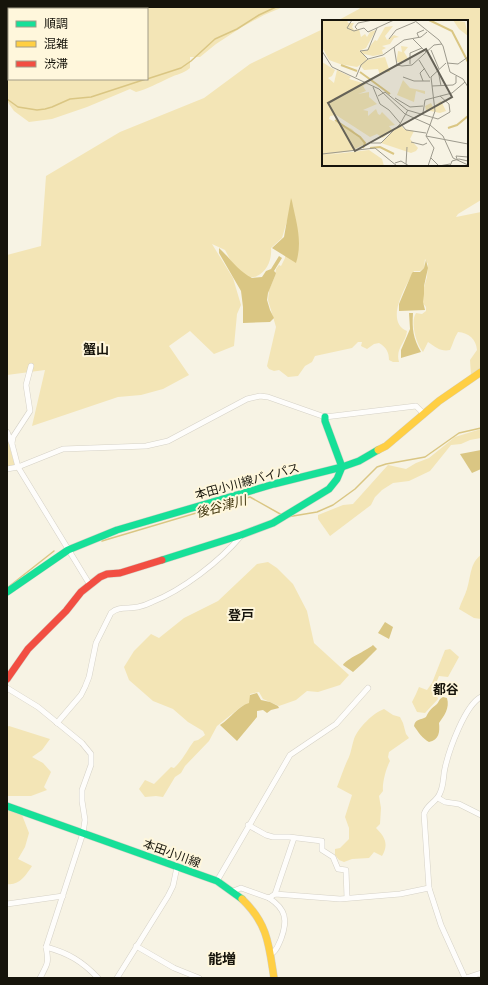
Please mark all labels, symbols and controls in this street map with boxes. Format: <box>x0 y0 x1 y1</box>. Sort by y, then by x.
legend <box>8 8 148 80</box>
text: 順調 <box>44 16 68 31</box>
inset map <box>322 20 468 166</box>
text: 混雑 <box>44 36 68 51</box>
text: 渋滞 <box>44 56 68 71</box>
district label: 蟹山 <box>83 341 109 357</box>
street label: 本田小川線バイパス <box>193 460 301 502</box>
water label: 後谷津川 <box>194 491 250 520</box>
district label: 登戸 <box>228 607 254 623</box>
district label: 都谷 <box>433 681 459 697</box>
street label: 本田小川線 <box>141 836 203 870</box>
district label: 能増 <box>208 950 236 968</box>

